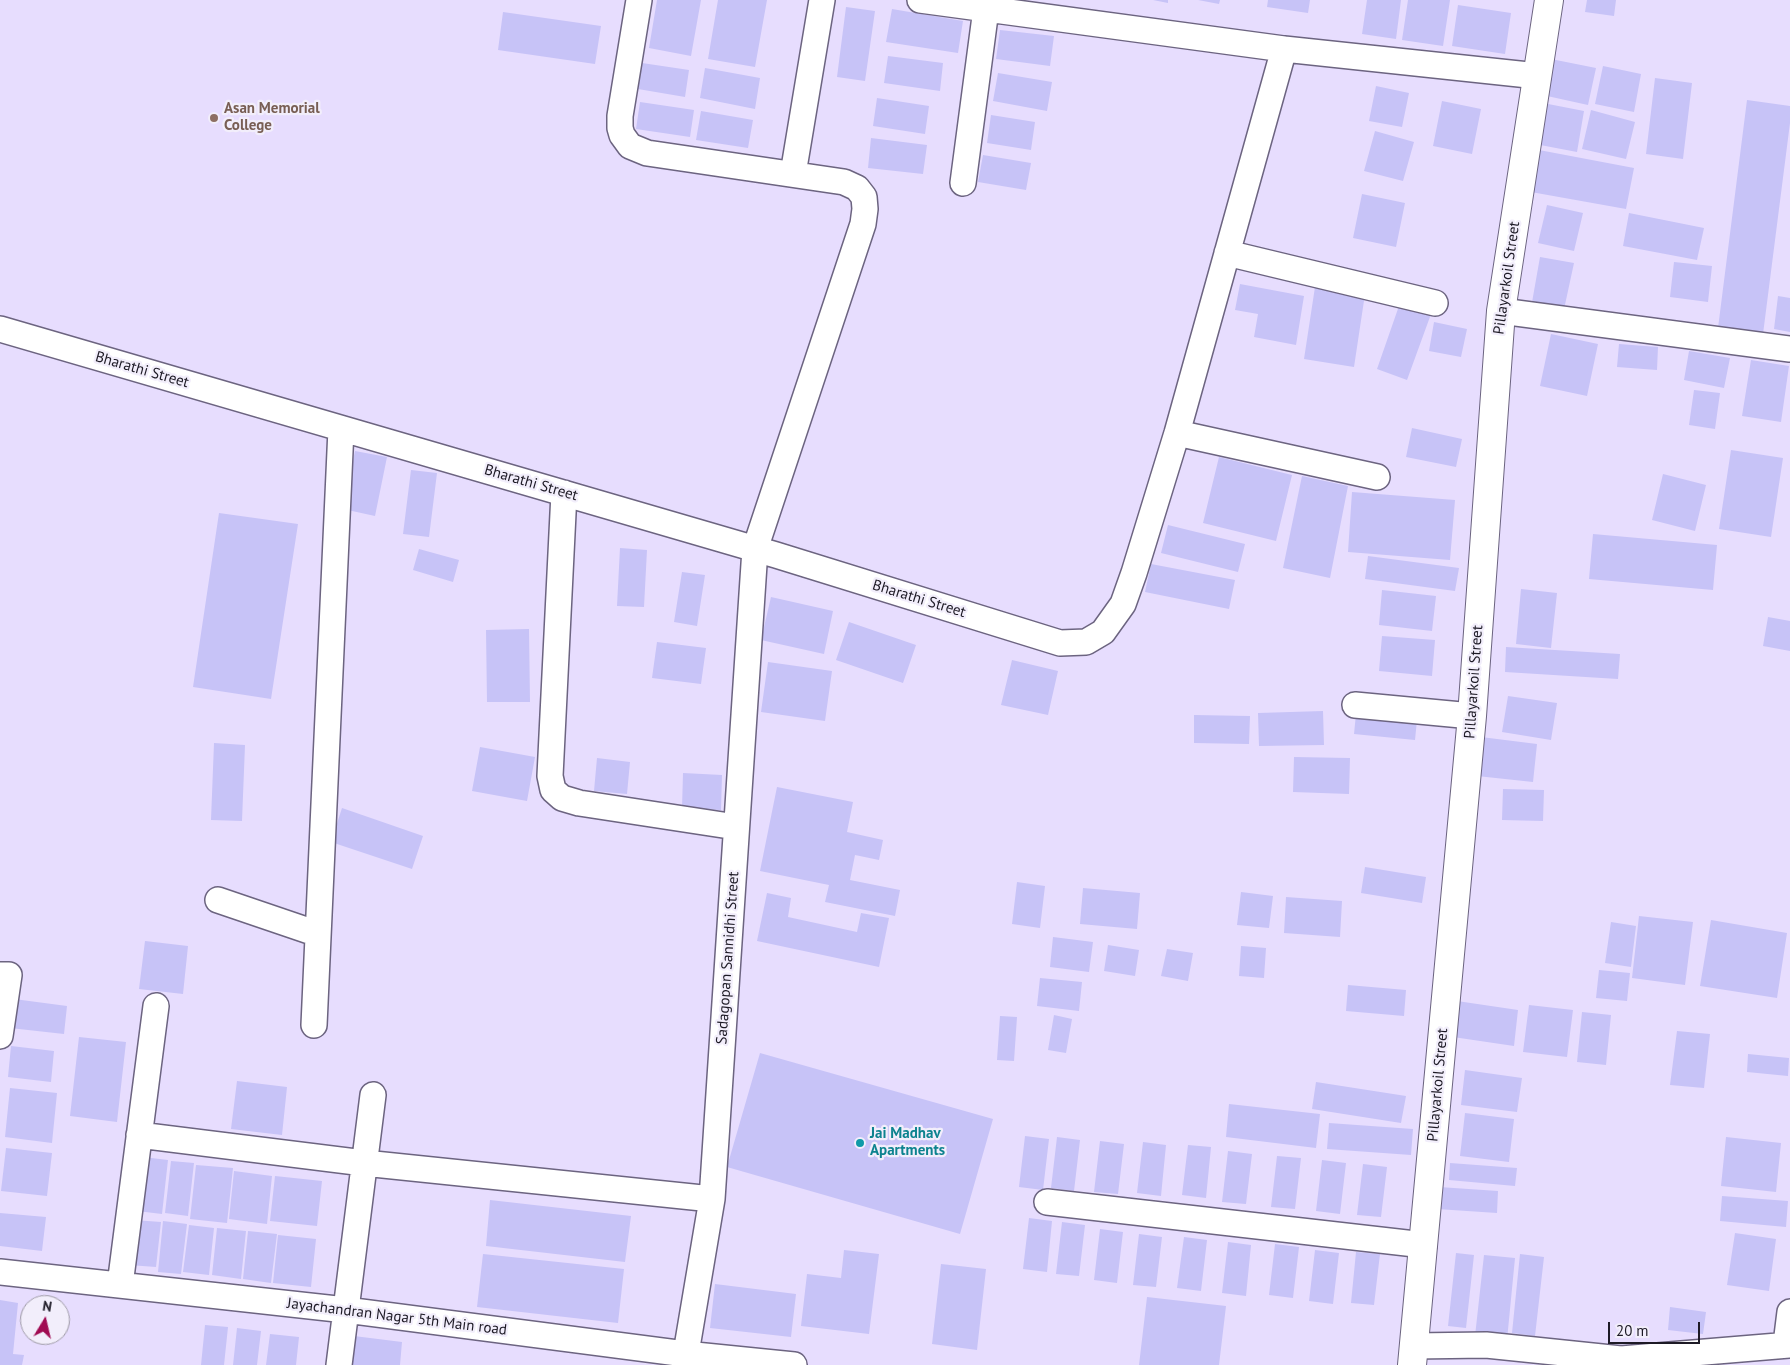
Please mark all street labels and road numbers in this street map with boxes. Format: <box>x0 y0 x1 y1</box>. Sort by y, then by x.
street label: Pillayarkoil Street <box>1490 220 1524 336</box>
street label: Bharathi Street <box>93 348 191 392</box>
street label: Bharathi Street <box>482 461 580 505</box>
street label: Bharathi Street <box>870 576 968 622</box>
street label: Pillayarkoil Street <box>1461 625 1487 739</box>
street label: Sadagopan Sannidhi Street <box>713 871 743 1045</box>
street label: Pillayarkoil Street <box>1424 1027 1452 1143</box>
street label: Jayachandran Nagar 5th Main road <box>286 1295 508 1339</box>

